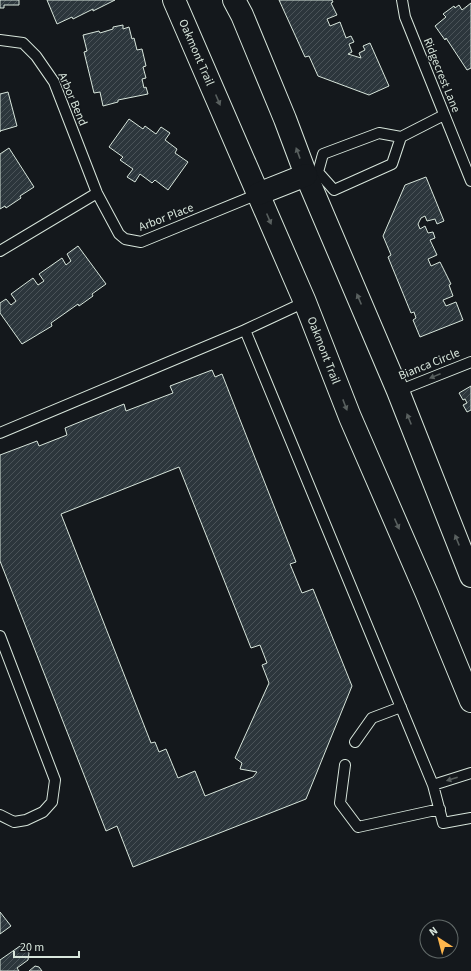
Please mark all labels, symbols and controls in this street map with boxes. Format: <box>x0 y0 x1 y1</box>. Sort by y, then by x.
street label: Oakmont Trail <box>174 16 218 89</box>
street label: Ridgecrest Lane <box>419 35 464 115</box>
street label: Arbor Bend <box>54 70 91 129</box>
one-way arrow <box>215 95 221 107</box>
one-way arrow <box>294 147 300 159</box>
street label: Arbor Place <box>136 199 196 236</box>
one-way arrow <box>266 214 272 225</box>
one-way arrow <box>355 293 361 305</box>
street label: Oakmont Trail <box>302 314 344 387</box>
street label: Bianca Circle <box>396 344 462 384</box>
one-way arrow <box>428 374 440 380</box>
one-way arrow <box>342 399 348 411</box>
one-way arrow <box>405 413 411 425</box>
one-way arrow <box>394 518 400 530</box>
one-way arrow <box>453 534 459 546</box>
one-way arrow <box>446 776 458 782</box>
north arrow <box>419 919 459 959</box>
text: N <box>426 923 441 940</box>
scale bar <box>14 933 79 959</box>
text: 20 m <box>20 939 44 956</box>

